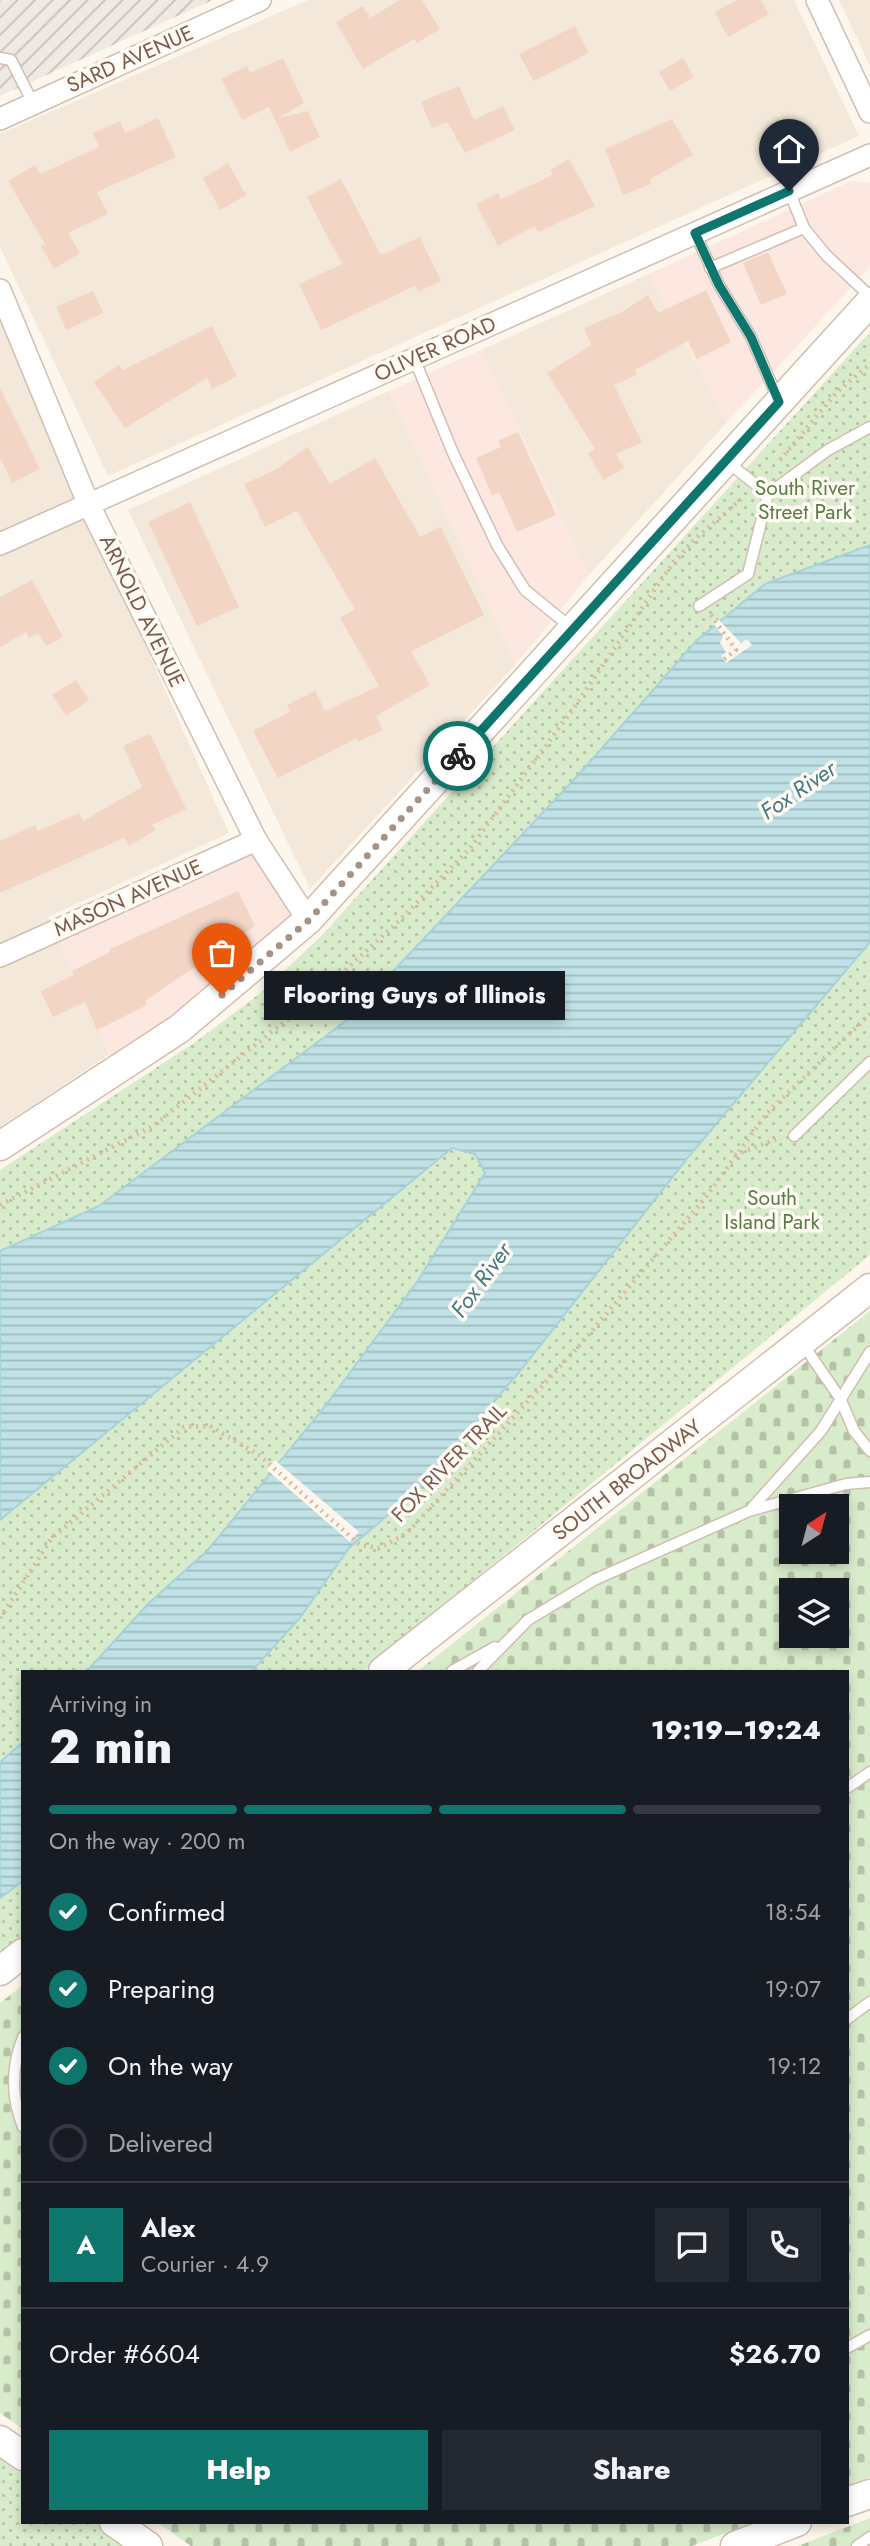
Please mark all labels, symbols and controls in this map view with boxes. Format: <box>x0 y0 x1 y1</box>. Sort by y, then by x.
street label: SARD AVENUE <box>62 18 198 100</box>
pin <box>759 119 819 191</box>
icon: home <box>770 130 808 168</box>
street label: OLIVER ROAD <box>369 309 501 389</box>
park label: South River Street Park <box>755 473 856 527</box>
street label: ARNOLD AVENUE <box>92 530 192 692</box>
courier <box>423 721 493 791</box>
icon: bike <box>439 737 477 775</box>
water label: Fox River <box>753 751 844 828</box>
street label: MASON AVENUE <box>49 852 207 944</box>
pin <box>192 923 252 995</box>
icon: bag <box>203 934 241 972</box>
callout: Flooring Guys of Illinois <box>264 970 565 1020</box>
text: Flooring Guys of Illinois <box>283 978 546 1012</box>
park label: South Island Park <box>724 1183 820 1237</box>
water label: Fox River <box>442 1234 521 1325</box>
street label: FOX RIVER TRAIL <box>384 1397 514 1529</box>
street label: SOUTH BROADWAY <box>546 1412 708 1548</box>
north arrow <box>779 1494 849 1564</box>
map controls <box>779 1494 849 1648</box>
button: layers <box>779 1578 849 1648</box>
text: Arriving in <box>49 1687 152 1721</box>
text: 19:19–19:24 <box>651 1711 821 1749</box>
text: 2 min <box>49 1714 173 1780</box>
text: On the way · 200 m <box>49 1824 245 1858</box>
icon: check <box>49 1893 87 1931</box>
text: Confirmed <box>108 1893 225 1931</box>
text: 18:54 <box>765 1895 821 1929</box>
icon: check <box>49 1970 87 2008</box>
text: Preparing <box>108 1970 215 2008</box>
text: 19:07 <box>765 1972 821 2006</box>
icon: check <box>49 2047 87 2085</box>
text: On the way <box>108 2047 233 2085</box>
text: 19:12 <box>767 2049 821 2083</box>
text: Delivered <box>108 2124 213 2162</box>
button: chat <box>655 2208 729 2282</box>
button: phone <box>747 2208 821 2282</box>
text: Alex <box>141 2209 195 2247</box>
text: A <box>76 2226 96 2264</box>
text: Courier · 4.9 <box>141 2247 269 2281</box>
text: Order #6604 <box>49 2335 200 2373</box>
text: $26.70 <box>729 2335 821 2373</box>
button: Help <box>49 2430 428 2510</box>
button: Share <box>442 2430 821 2510</box>

